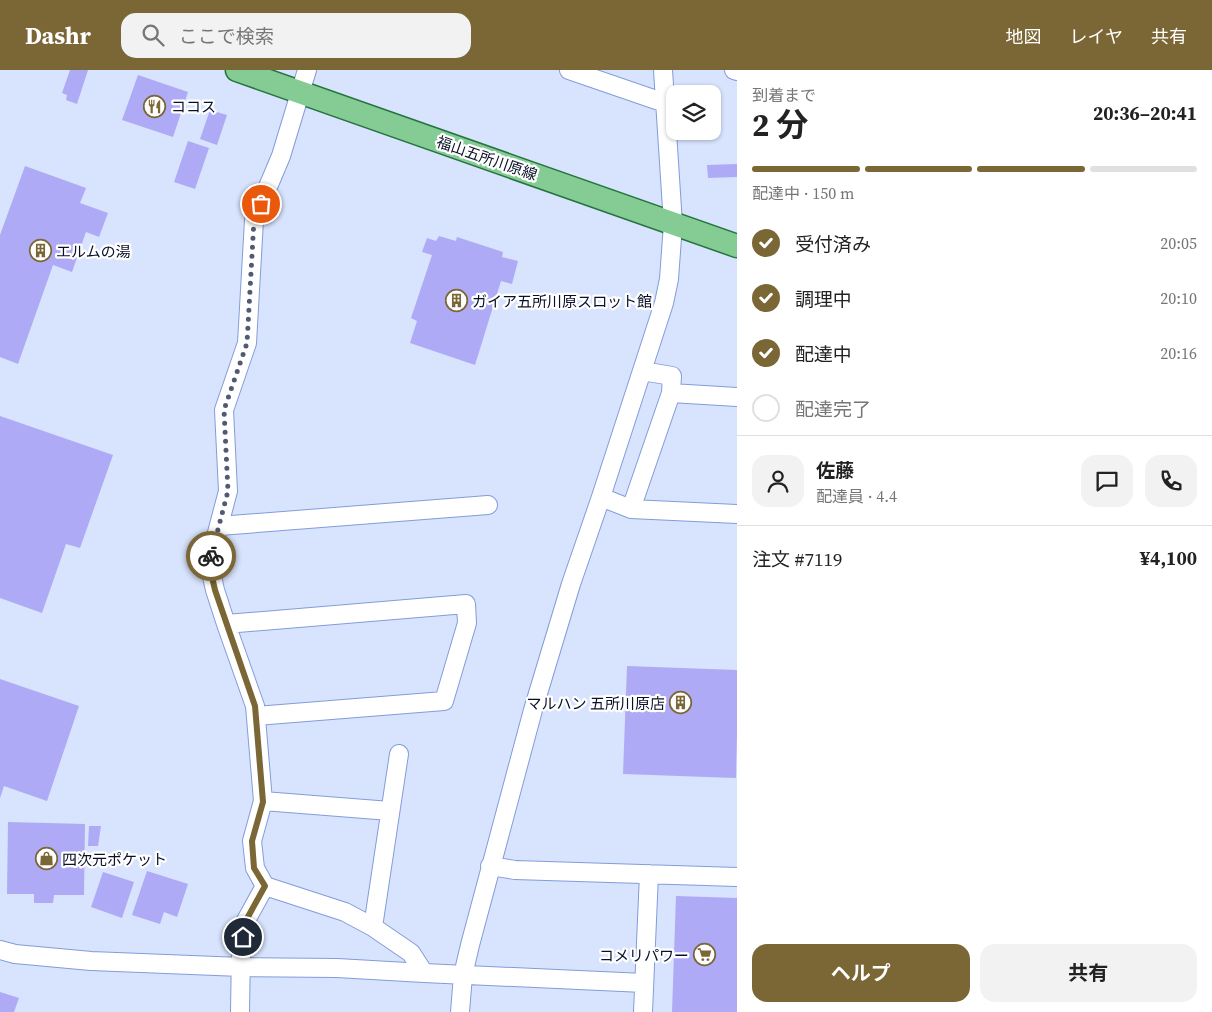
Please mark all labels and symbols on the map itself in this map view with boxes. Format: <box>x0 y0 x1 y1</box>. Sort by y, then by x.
restaurant icon: ココス <box>143 94 167 118</box>
place label: ココス <box>171 96 216 117</box>
street label: 福山五所川原線 <box>434 131 540 185</box>
pin <box>240 183 282 225</box>
building icon: エルムの湯 <box>28 239 52 263</box>
place label: エルムの湯 <box>56 241 131 262</box>
building icon: ガイア五所川原スロット館 <box>444 289 468 313</box>
place label: ガイア五所川原スロット館 <box>472 291 652 312</box>
courier <box>186 531 236 581</box>
building icon: マルハン 五所川原店 <box>669 691 693 715</box>
place label: マルハン 五所川原店 <box>527 693 665 714</box>
shop icon: 四次元ポケット <box>34 847 58 871</box>
place label: 四次元ポケット <box>62 849 167 870</box>
pin <box>222 916 264 958</box>
supermarket icon: コメリパワー <box>693 943 717 967</box>
place label: コメリパワー <box>599 945 689 966</box>

